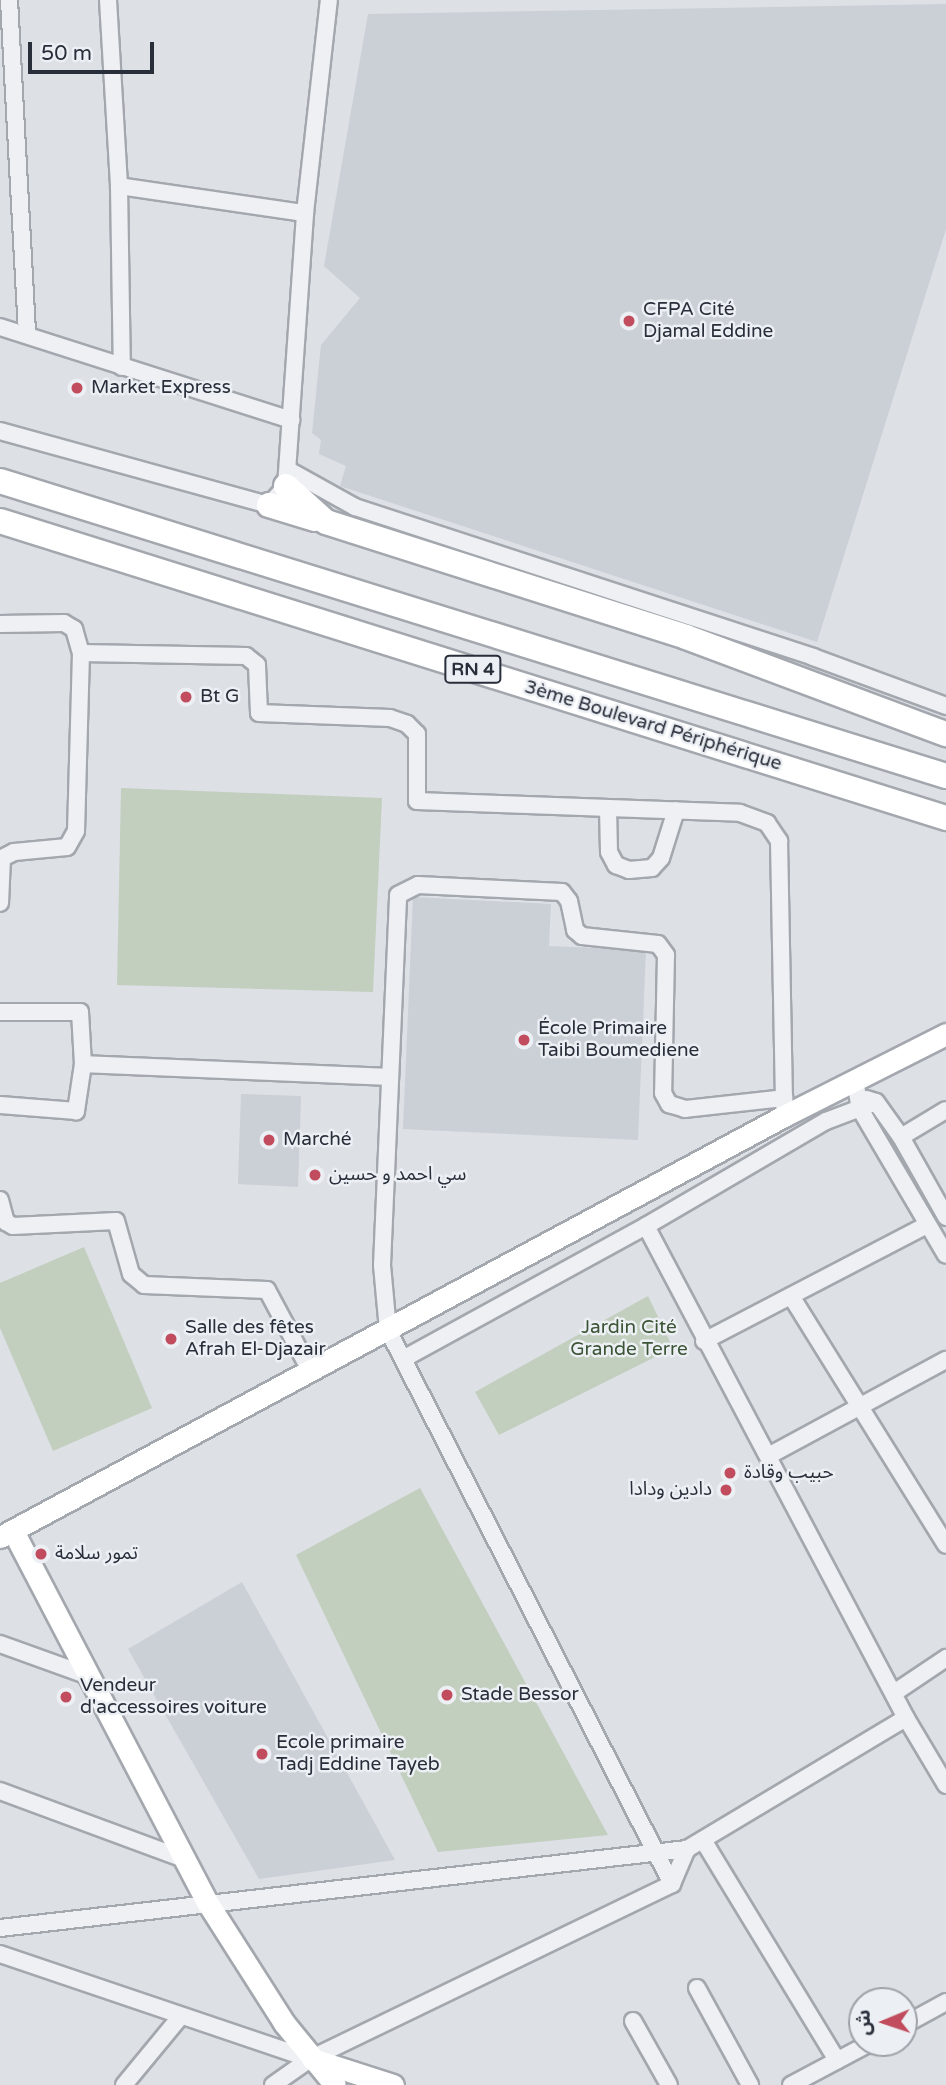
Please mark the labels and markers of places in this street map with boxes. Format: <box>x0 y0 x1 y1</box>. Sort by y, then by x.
place label: CFPA Cité Djamal Eddine <box>643 299 773 343</box>
marker: CFPA Cité Djamal Eddine <box>621 313 637 329</box>
place label: Market Express <box>91 377 231 399</box>
marker: Market Express <box>69 380 85 396</box>
place label: Bt G <box>200 686 239 708</box>
marker: Bt G <box>178 689 194 705</box>
place label: École Primaire Taibi Boumediene <box>538 1018 699 1062</box>
marker: École Primaire Taibi Boumediene <box>516 1032 532 1048</box>
place label: Marché <box>283 1129 351 1151</box>
marker: Marché <box>261 1132 277 1148</box>
place label: سي احمد و حسين <box>329 1164 466 1186</box>
marker: سي احمد و حسين <box>307 1167 323 1183</box>
place label: Salle des fêtes Afrah El-Djazair <box>185 1317 326 1361</box>
marker: Salle des fêtes Afrah El-Djazair <box>163 1331 179 1347</box>
place label: حبيب وقادة <box>744 1462 834 1484</box>
marker: حبيب وقادة <box>722 1465 738 1481</box>
place label: دادين ودادا <box>629 1479 712 1501</box>
marker: دادين ودادا <box>718 1482 734 1498</box>
place label: تمور سلامة <box>55 1543 138 1565</box>
marker: تمور سلامة <box>33 1546 49 1562</box>
place label: Vendeur d'accessoires voiture <box>80 1675 267 1719</box>
place label: Stade Bessor <box>461 1684 579 1706</box>
marker: Stade Bessor <box>439 1687 455 1703</box>
marker: Vendeur d'accessoires voiture <box>58 1689 74 1705</box>
place label: Ecole primaire Tadj Eddine Tayeb <box>276 1732 440 1776</box>
marker: Ecole primaire Tadj Eddine Tayeb <box>254 1746 270 1762</box>

